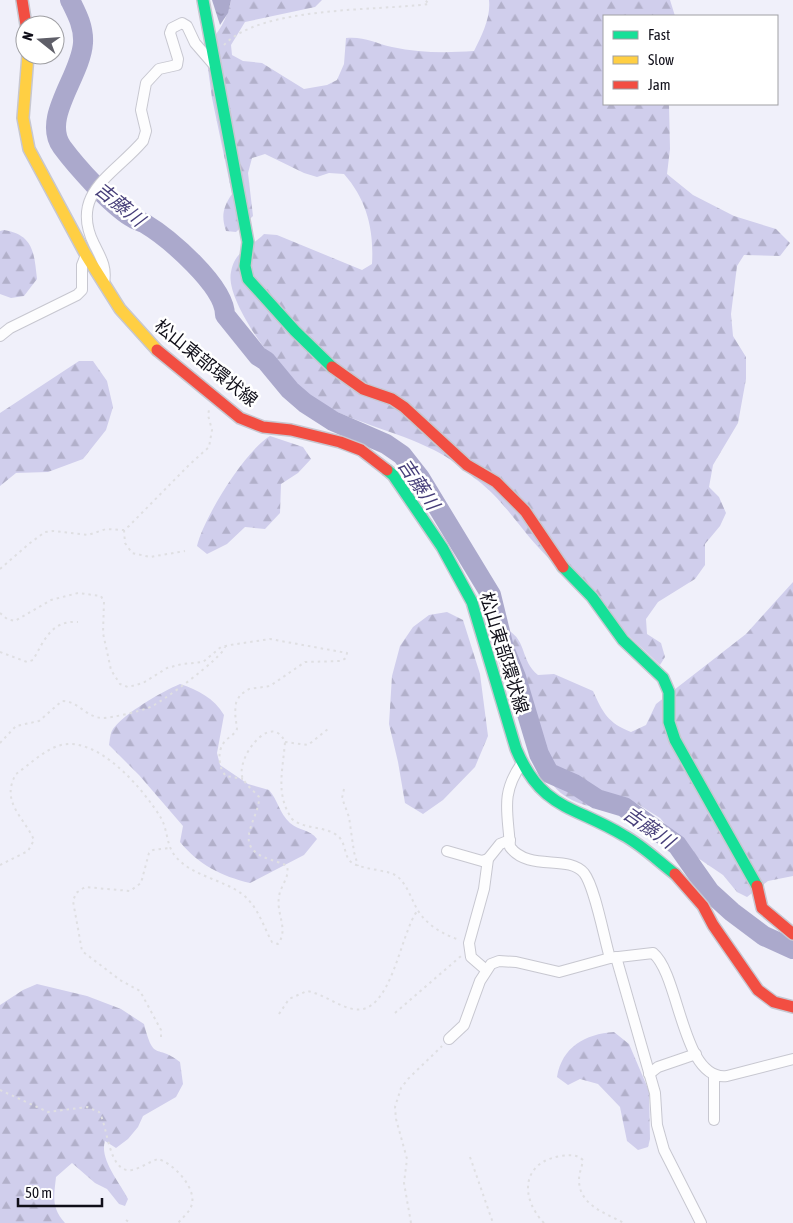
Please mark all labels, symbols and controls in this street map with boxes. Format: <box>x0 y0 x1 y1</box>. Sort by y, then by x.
north arrow <box>15 15 65 65</box>
legend <box>603 15 778 105</box>
text: Fast <box>648 26 670 43</box>
text: N <box>19 30 36 42</box>
text: Slow <box>648 51 674 68</box>
text: Jam <box>648 76 671 93</box>
water label: 吉藤川 <box>91 178 151 232</box>
street label: 松山東部環状線 <box>151 315 262 410</box>
water label: 吉藤川 <box>394 454 445 515</box>
street label: 松山東部環状線 <box>476 590 533 716</box>
water label: 吉藤川 <box>619 802 680 854</box>
scale bar <box>18 1176 101 1208</box>
text: 50 m <box>25 1184 52 1201</box>

